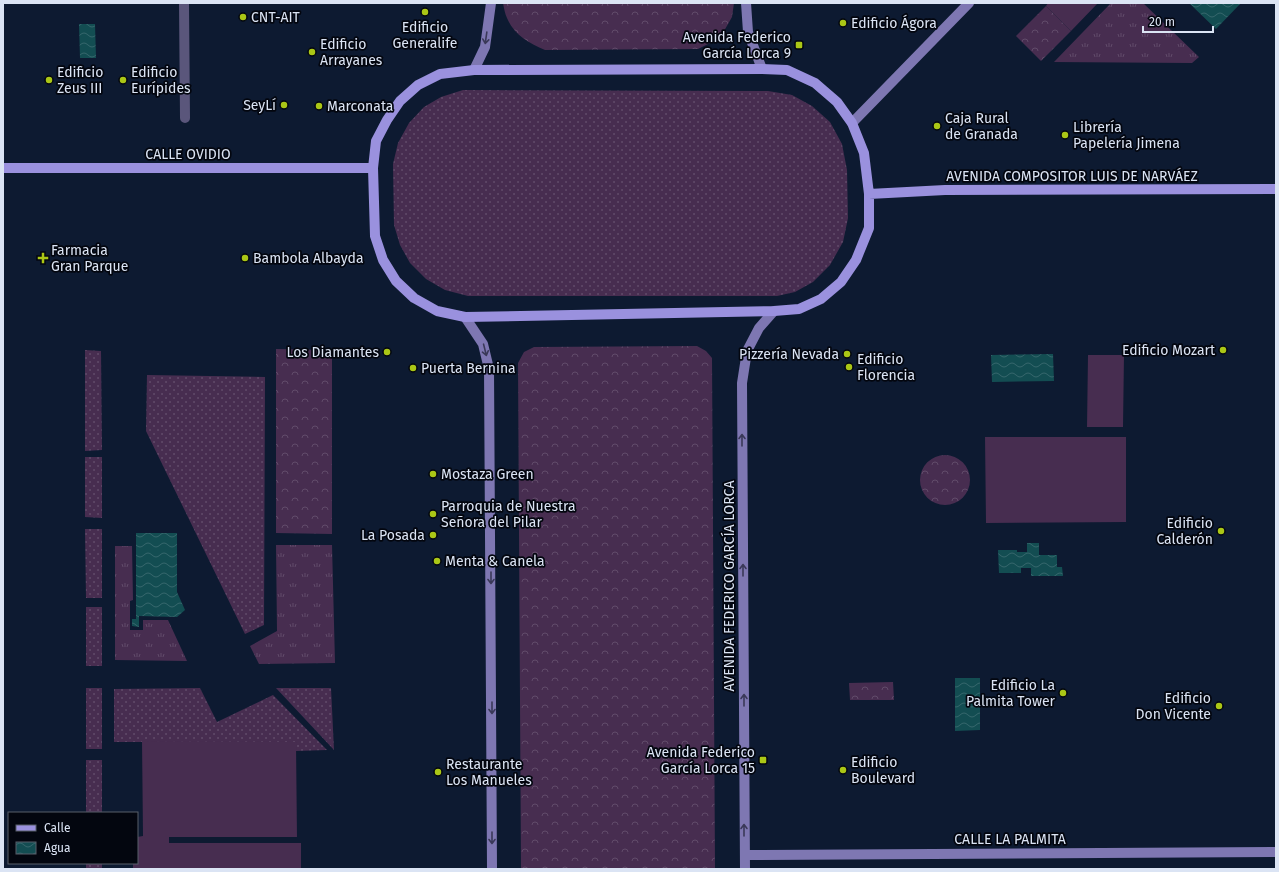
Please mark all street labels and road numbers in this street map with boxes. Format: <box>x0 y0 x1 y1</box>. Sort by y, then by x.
street label: CALLE OVIDIO <box>145 146 231 163</box>
street label: AVENIDA COMPOSITOR LUIS DE NARVÁEZ <box>946 167 1198 185</box>
street label: AVENIDA FEDERICO GARCÍA LORCA <box>720 481 738 691</box>
street label: CALLE LA PALMITA <box>954 831 1066 848</box>

